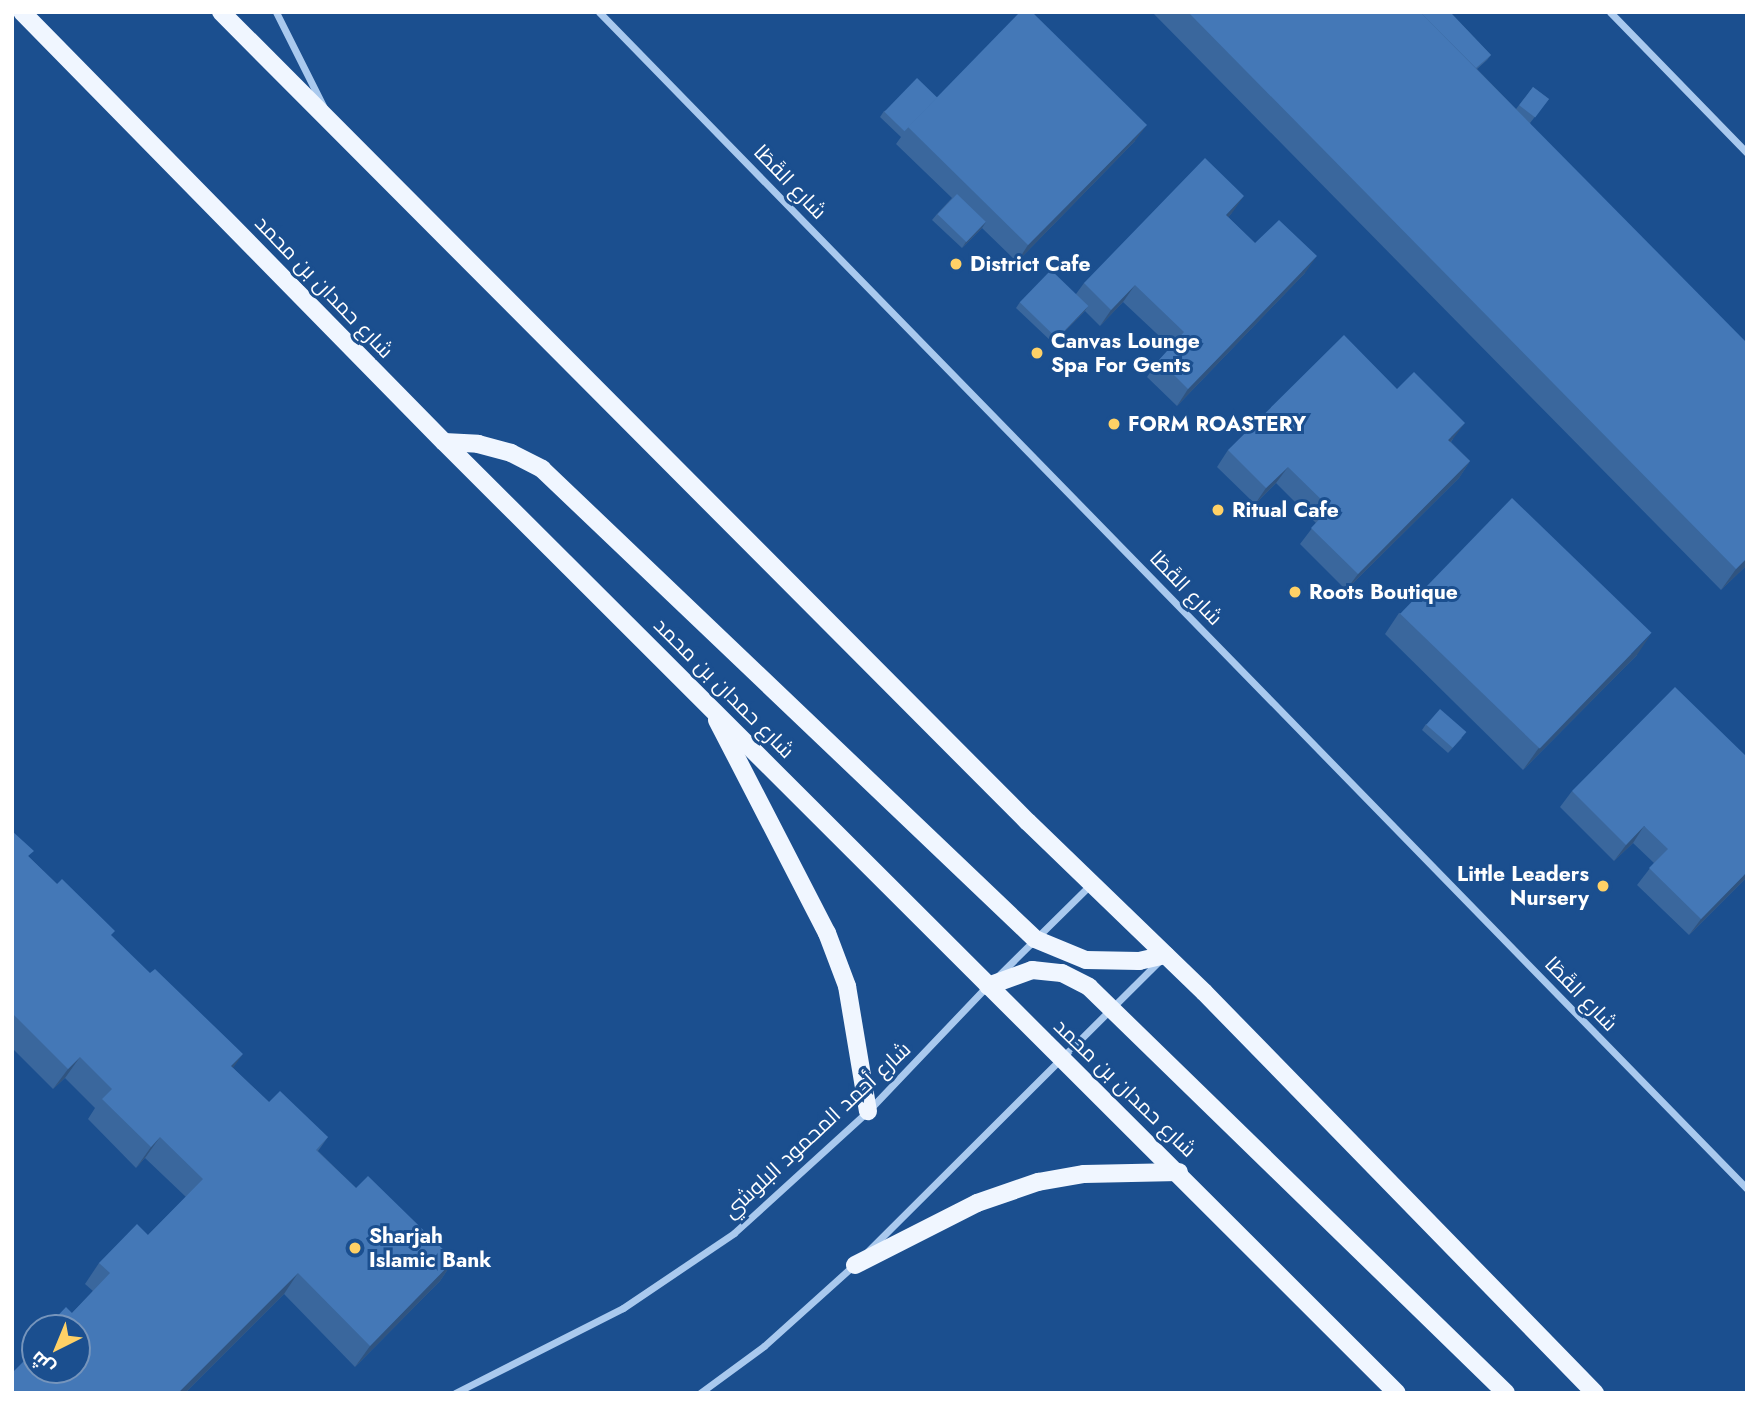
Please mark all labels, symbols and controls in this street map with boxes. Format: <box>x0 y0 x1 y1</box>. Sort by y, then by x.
street label: شارع القَطَا <box>748 140 832 224</box>
street label: شارع حمدان بن محمد <box>250 211 398 363</box>
place label: District Cafe <box>970 251 1091 277</box>
marker: District Cafe <box>948 256 964 272</box>
place label: Canvas Lounge Spa For Gents <box>1051 328 1200 378</box>
marker: Canvas Lounge Spa For Gents <box>1029 345 1045 361</box>
place label: FORM ROASTERY <box>1128 411 1306 437</box>
marker: FORM ROASTERY <box>1106 416 1122 432</box>
place label: Ritual Cafe <box>1232 497 1339 523</box>
marker: Ritual Cafe <box>1210 502 1226 518</box>
street label: شارع القَطَا <box>1144 546 1228 630</box>
place label: Roots Boutique <box>1309 579 1458 605</box>
marker: Roots Boutique <box>1287 584 1303 600</box>
street label: شارع حمدان بن محمد <box>649 613 799 763</box>
place label: Little Leaders Nursery <box>1457 861 1589 911</box>
marker: Little Leaders Nursery <box>1595 878 1611 894</box>
street label: شارع القَطَا <box>1539 952 1623 1036</box>
street label: شارع حمدان بن محمد <box>1049 1014 1201 1162</box>
street label: شارع أحمد المحمود البلوشي <box>718 1037 916 1223</box>
place label: Sharjah Islamic Bank <box>369 1223 491 1273</box>
marker: Sharjah Islamic Bank <box>347 1240 363 1256</box>
north arrow <box>21 1314 91 1384</box>
text: ش <box>25 1345 61 1381</box>

